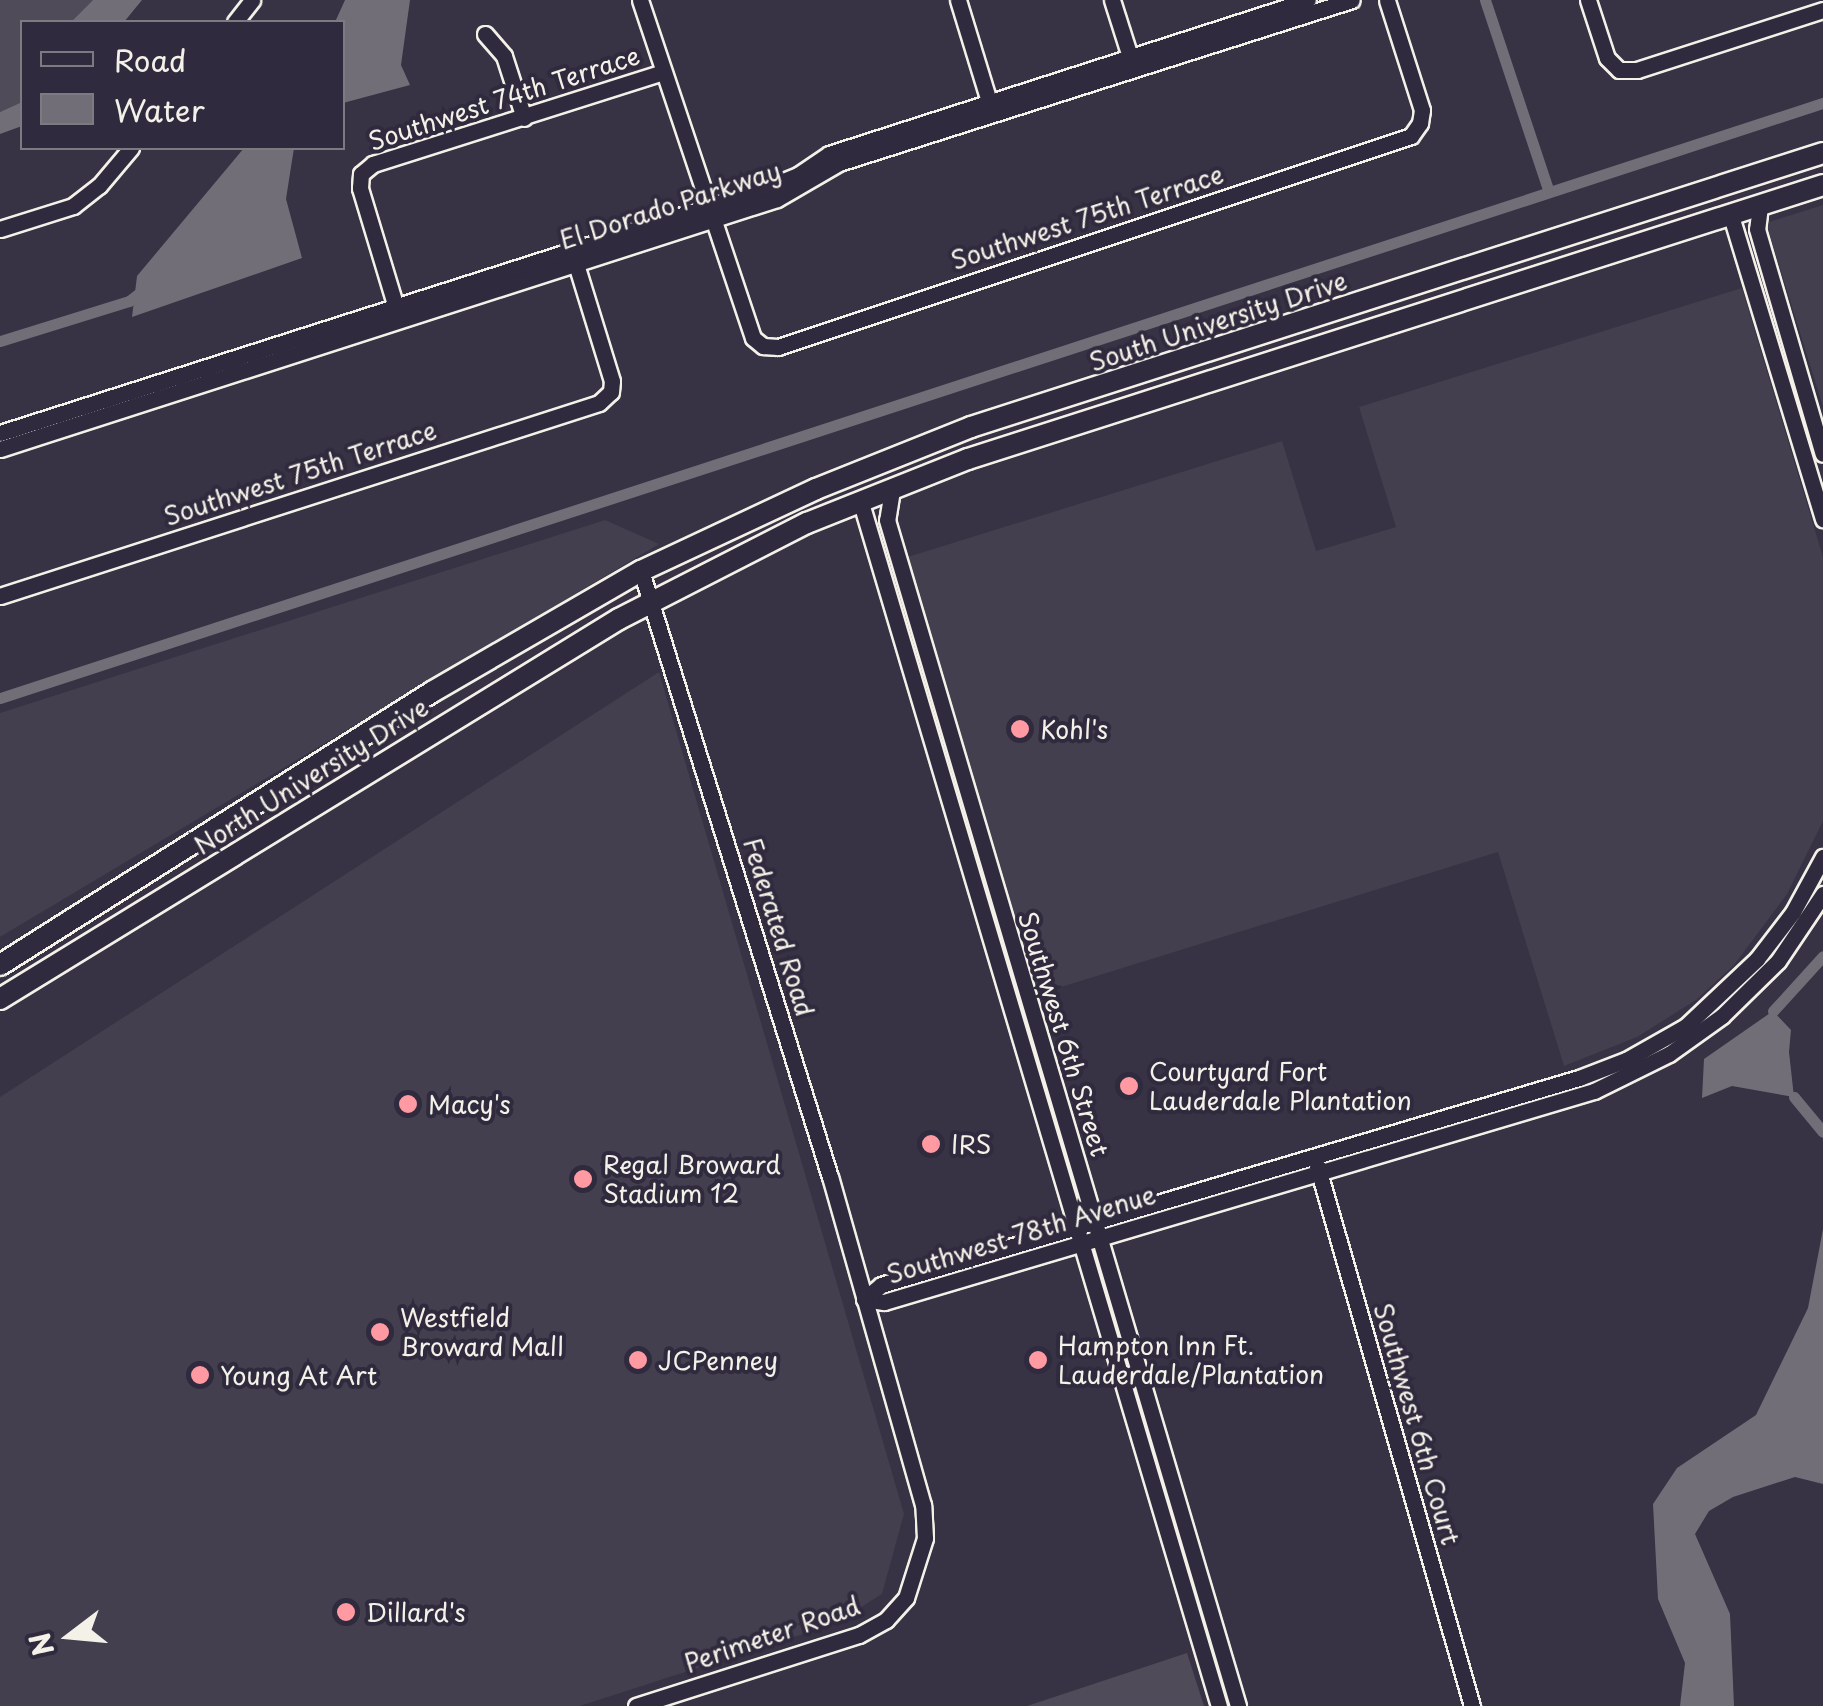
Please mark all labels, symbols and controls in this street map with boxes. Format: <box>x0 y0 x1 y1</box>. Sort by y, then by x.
legend <box>20 20 345 150</box>
text: Road <box>114 37 187 82</box>
street label: Southwest 74th Terrace <box>364 40 644 156</box>
text: Water <box>114 87 205 132</box>
street label: El Dorado Parkway <box>555 155 785 255</box>
street label: Southwest 75th Terrace <box>947 159 1227 275</box>
street label: South University Drive <box>1085 265 1351 377</box>
street label: Southwest 75th Terrace <box>160 415 440 531</box>
street label: North University Drive <box>189 692 433 860</box>
place label: Kohl's <box>1040 714 1108 744</box>
marker: Kohl's <box>1009 718 1031 740</box>
street label: Federated Road <box>737 834 821 1020</box>
street label: Southwest 6th Street <box>1012 906 1116 1162</box>
place label: Courtyard Fort Lauderdale Plantation <box>1149 1057 1413 1116</box>
marker: Courtyard Fort Lauderdale Plantation <box>1118 1075 1140 1097</box>
place label: Macy's <box>428 1089 511 1119</box>
marker: Macy's <box>397 1093 419 1115</box>
place label: IRS <box>951 1129 991 1159</box>
marker: IRS <box>920 1133 942 1155</box>
place label: Regal Broward Stadium 12 <box>603 1150 782 1209</box>
marker: Regal Broward Stadium 12 <box>572 1168 594 1190</box>
street label: Southwest 78th Avenue <box>882 1179 1160 1289</box>
street label: Southwest 6th Court <box>1368 1299 1466 1549</box>
place label: Westfield Broward Mall <box>400 1303 567 1362</box>
marker: Westfield Broward Mall <box>369 1321 391 1343</box>
place label: Hampton Inn Ft. Lauderdale/Plantation <box>1058 1331 1324 1390</box>
place label: JCPenney <box>658 1345 778 1375</box>
marker: JCPenney <box>627 1349 649 1371</box>
marker: Hampton Inn Ft. Lauderdale/Plantation <box>1027 1349 1049 1371</box>
place label: Young At Art <box>220 1360 377 1390</box>
marker: Young At Art <box>189 1364 211 1386</box>
north arrow <box>20 1586 120 1686</box>
street label: Perimeter Road <box>680 1590 864 1678</box>
place label: Dillard's <box>366 1597 466 1627</box>
marker: Dillard's <box>335 1601 357 1623</box>
text: N <box>17 1628 64 1661</box>

